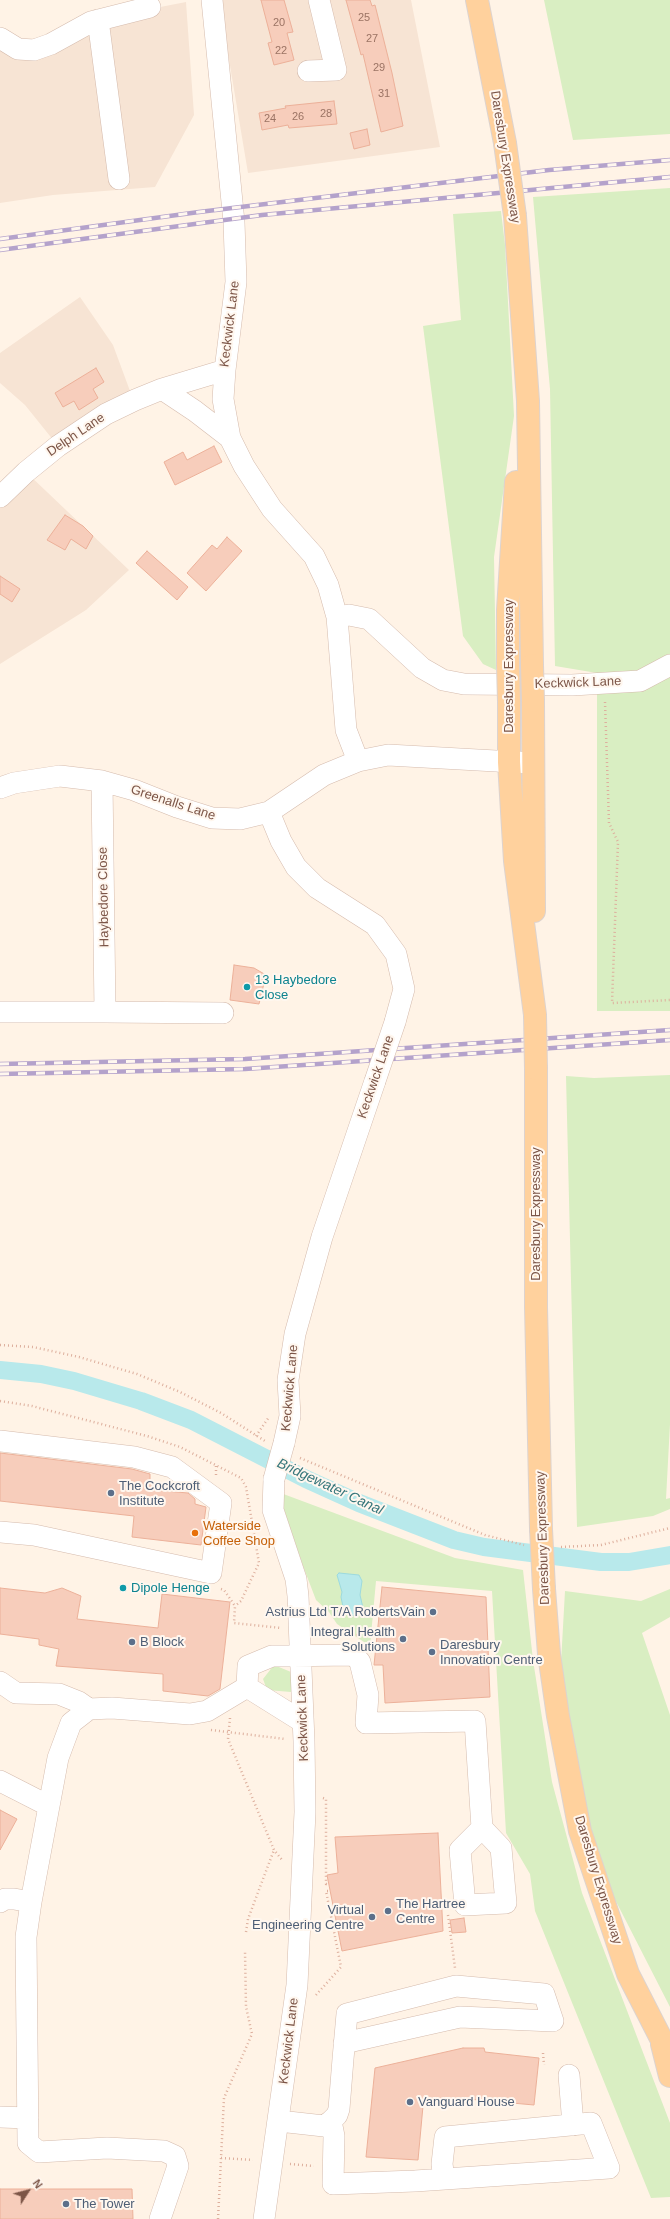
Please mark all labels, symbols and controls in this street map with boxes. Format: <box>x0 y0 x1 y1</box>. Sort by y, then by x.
house number: 25 <box>358 11 370 25</box>
house number: 20 <box>273 16 285 30</box>
house number: 27 <box>366 32 378 46</box>
house number: 22 <box>275 44 287 58</box>
house number: 29 <box>373 61 385 75</box>
house number: 31 <box>378 87 390 101</box>
street label: Daresbury Expressway <box>487 90 523 224</box>
house number: 28 <box>320 107 332 121</box>
house number: 26 <box>292 110 304 124</box>
house number: 24 <box>264 112 276 126</box>
street label: Keckwick Lane <box>217 280 243 368</box>
street label: Delph Lane <box>44 410 108 460</box>
street label: Daresbury Expressway <box>501 599 517 733</box>
street label: Keckwick Lane <box>534 674 622 692</box>
street label: Greenalls Lane <box>129 782 217 824</box>
street label: Haybedore Close <box>95 847 113 947</box>
place label: 13 Haybedore Close <box>255 972 337 1003</box>
marker: 13 Haybedore Close <box>242 982 252 992</box>
street label: Keckwick Lane <box>355 1033 397 1121</box>
street label: Daresbury Expressway <box>528 1147 544 1281</box>
street label: Keckwick Lane <box>278 1344 302 1432</box>
water label: Bridgewater Canal <box>274 1455 386 1519</box>
street label: Daresbury Expressway <box>533 1471 553 1605</box>
place label: The Cockcroft Institute <box>119 1478 200 1509</box>
marker: The Cockcroft Institute <box>106 1488 116 1498</box>
place label: Waterside Coffee Shop <box>203 1518 275 1549</box>
marker: Waterside Coffee Shop <box>190 1528 200 1538</box>
place label: Dipole Henge <box>131 1580 210 1596</box>
marker: Dipole Henge <box>118 1583 128 1593</box>
place label: Astrius Ltd T/A RobertsVain <box>266 1604 425 1620</box>
marker: Astrius Ltd T/A RobertsVain <box>428 1607 438 1617</box>
place label: Integral Health Solutions <box>310 1624 395 1655</box>
place label: B Block <box>140 1634 184 1650</box>
marker: Integral Health Solutions <box>398 1634 408 1644</box>
marker: B Block <box>127 1637 137 1647</box>
place label: Daresbury Innovation Centre <box>440 1637 543 1668</box>
marker: Daresbury Innovation Centre <box>427 1647 437 1657</box>
street label: Keckwick Lane <box>294 1674 312 1762</box>
street label: Daresbury Expressway <box>571 1814 625 1946</box>
place label: The Hartree Centre <box>396 1896 465 1927</box>
place label: Virtual Engineering Centre <box>252 1902 364 1933</box>
marker: The Hartree Centre <box>383 1906 393 1916</box>
marker: Virtual Engineering Centre <box>367 1912 377 1922</box>
street label: Keckwick Lane <box>276 1997 302 2085</box>
place label: Vanguard House <box>418 2094 515 2110</box>
marker: Vanguard House <box>405 2097 415 2107</box>
north arrow <box>8 2171 48 2211</box>
text: N <box>31 2177 45 2191</box>
place label: The Tower <box>74 2196 135 2212</box>
marker: The Tower <box>61 2199 71 2209</box>

